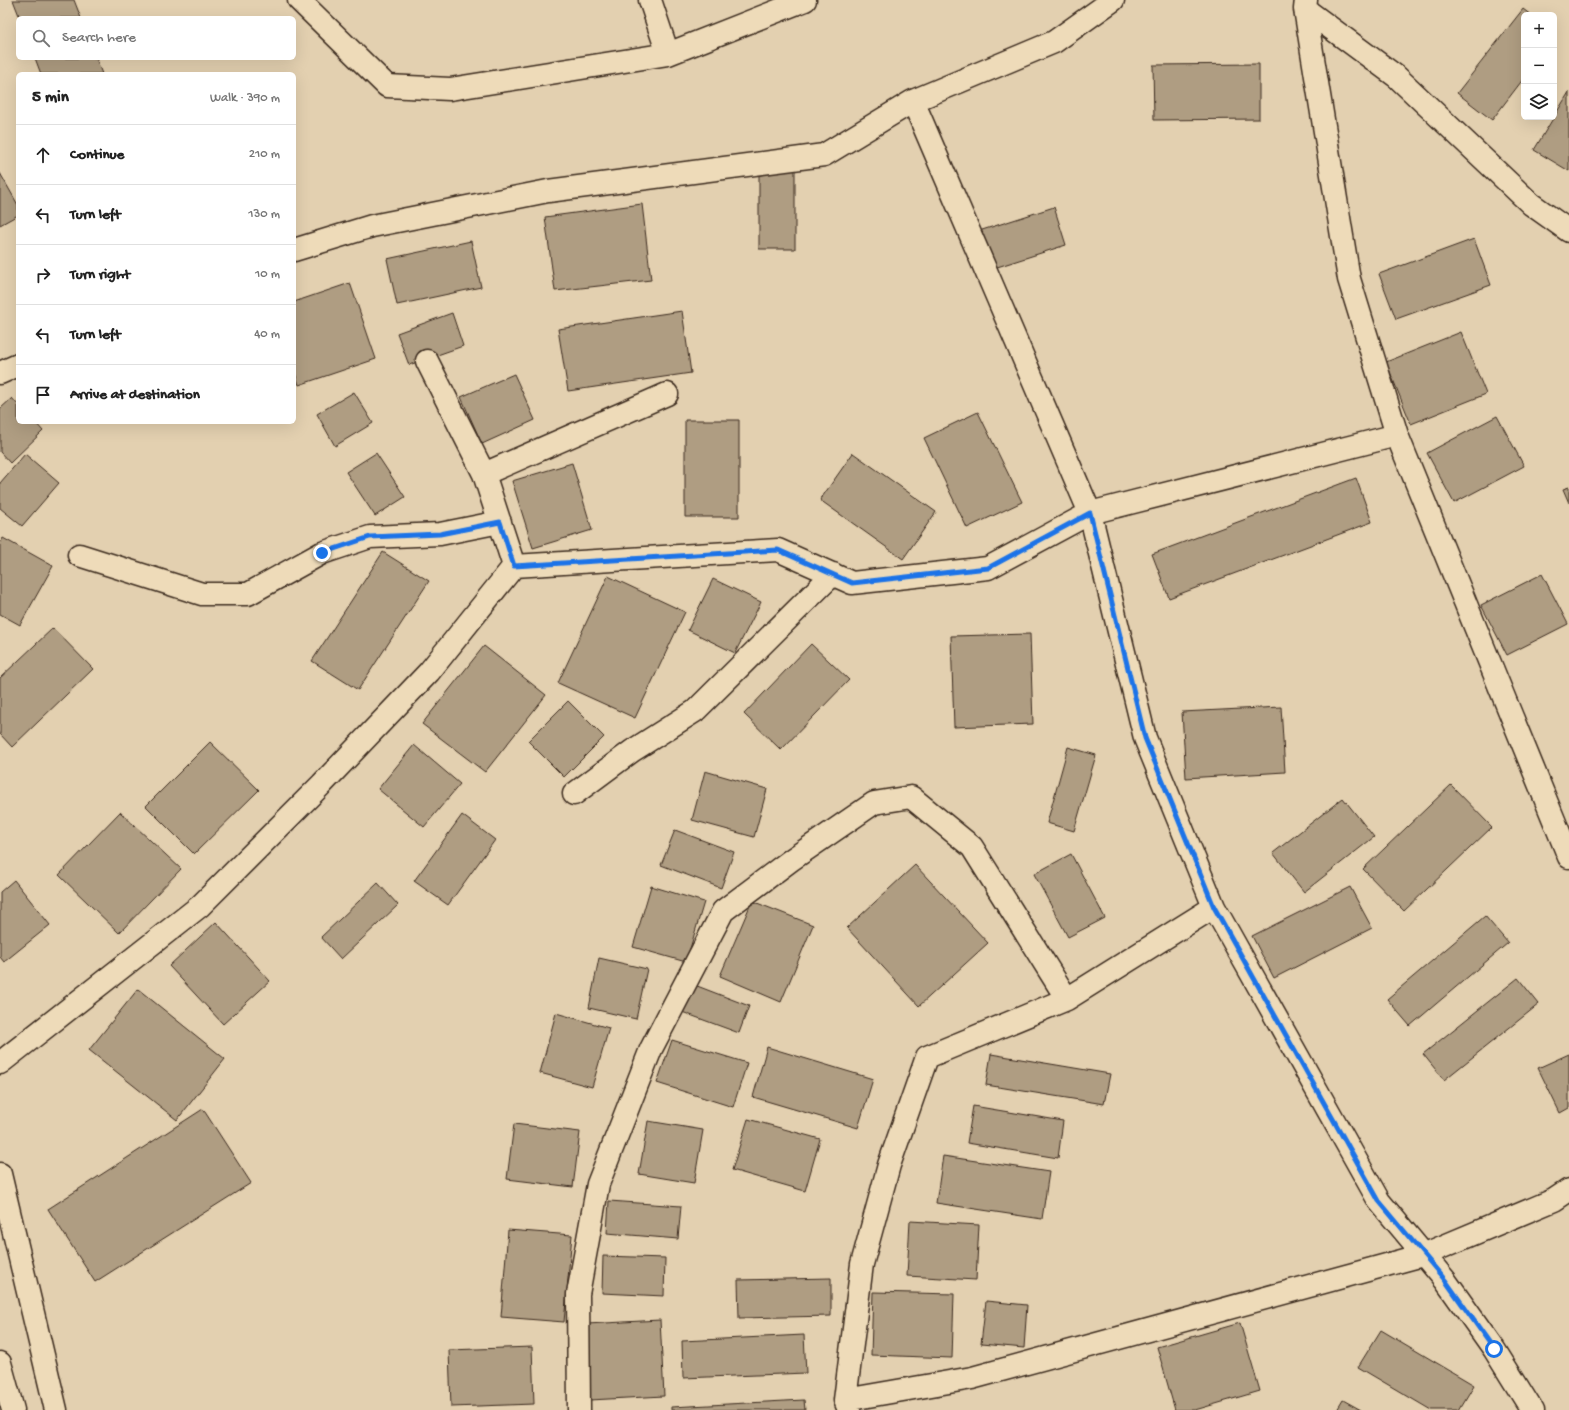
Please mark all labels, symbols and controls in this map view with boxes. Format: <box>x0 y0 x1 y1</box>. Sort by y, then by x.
map controls <box>1521 12 1557 120</box>
button: + <box>1521 12 1557 48</box>
search box <box>16 16 296 60</box>
icon: search <box>30 27 52 49</box>
text: Search here <box>62 29 136 47</box>
button: − <box>1521 48 1557 84</box>
button: layers <box>1521 84 1557 120</box>
text: 5 min <box>32 88 69 108</box>
text: Walk · 390 m <box>210 91 280 106</box>
icon: ahead <box>32 144 54 166</box>
text: Continue <box>70 146 124 164</box>
text: 210 m <box>249 147 280 162</box>
icon: left <box>32 204 54 226</box>
text: Turn left <box>70 206 121 224</box>
text: 130 m <box>248 207 280 222</box>
icon: right <box>32 264 54 286</box>
text: Turn right <box>70 266 130 284</box>
text: 10 m <box>255 267 280 282</box>
icon: left <box>32 324 54 346</box>
text: Turn left <box>70 326 121 344</box>
text: 40 m <box>254 327 280 342</box>
icon: arrive <box>32 384 54 406</box>
text: Arrive at destination <box>70 386 200 404</box>
route end <box>313 544 331 562</box>
route start <box>1485 1340 1503 1358</box>

